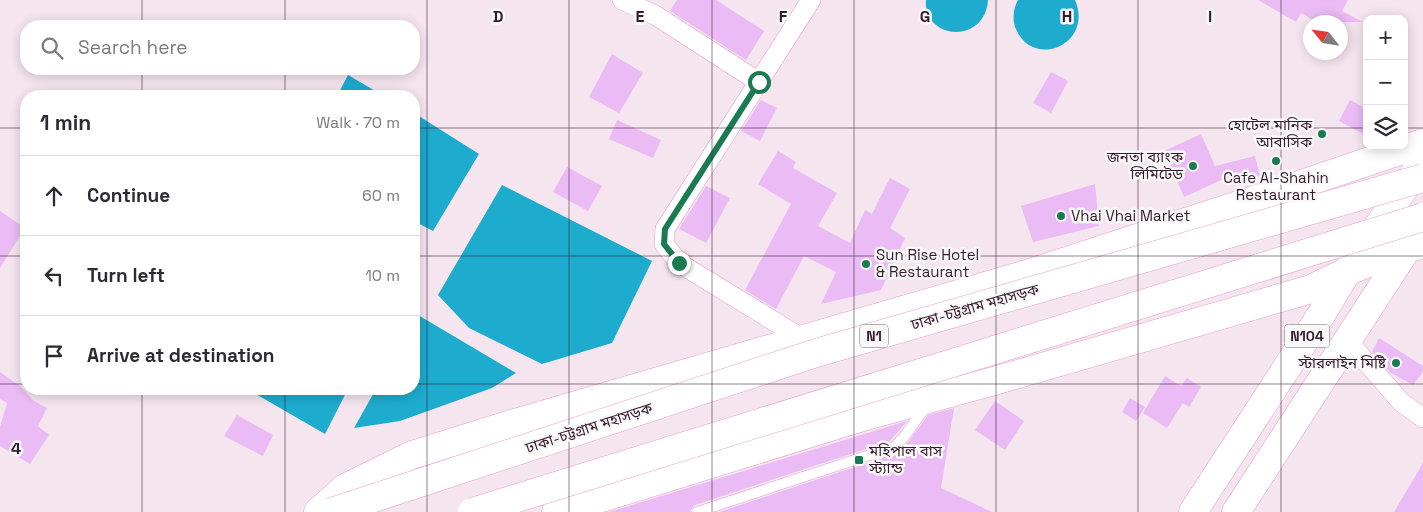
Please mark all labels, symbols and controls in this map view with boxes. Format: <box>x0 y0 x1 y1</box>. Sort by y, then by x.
text: D <box>493 6 503 27</box>
text: E <box>636 6 645 27</box>
text: F <box>779 6 788 27</box>
text: G <box>920 6 930 27</box>
text: H <box>1062 6 1072 27</box>
text: I <box>1208 6 1212 27</box>
north arrow <box>1303 15 1348 60</box>
map controls <box>1363 15 1408 150</box>
button: + <box>1363 15 1408 60</box>
search box <box>20 20 420 75</box>
icon: search <box>38 34 66 62</box>
text: Search here <box>78 35 188 60</box>
button: − <box>1363 60 1408 105</box>
route start <box>748 71 771 94</box>
button: layers <box>1363 105 1408 150</box>
text: 1 min <box>40 109 91 136</box>
text: Walk · 70 m <box>316 112 400 133</box>
place label: হোটেল মানিক আবাসিক <box>1228 115 1313 151</box>
marker: হোটেল মানিক আবাসিক <box>1316 128 1328 140</box>
place label: জনতা ব্যাংক লিমিটেড <box>1106 147 1184 183</box>
marker: Cafe Al-Shahin Restaurant <box>1270 155 1282 167</box>
marker: জনতা ব্যাংক লিমিটেড <box>1187 160 1199 172</box>
place label: Cafe Al-Shahin Restaurant <box>1223 168 1329 204</box>
icon: ahead <box>40 182 68 210</box>
text: Continue <box>87 183 170 208</box>
text: 60 m <box>362 185 400 206</box>
place label: Vhai Vhai Market <box>1071 206 1191 225</box>
marker: Vhai Vhai Market <box>1055 210 1067 222</box>
place label: Sun Rise Hotel & Restaurant <box>876 245 979 281</box>
route end <box>668 252 691 275</box>
marker: Sun Rise Hotel & Restaurant <box>860 258 872 270</box>
icon: left <box>40 262 68 290</box>
text: Turn left <box>87 263 165 288</box>
text: 10 m <box>365 265 400 286</box>
street label: ঢাকা-চট্টগ্রাম মহাসড়ক <box>908 279 1042 334</box>
road number: N1 <box>860 324 888 348</box>
road number: N104 <box>1284 324 1330 348</box>
icon: arrive <box>40 342 68 370</box>
text: Arrive at destination <box>87 343 275 368</box>
place label: স্টারলাইন মিষ্টি <box>1298 353 1387 372</box>
marker: স্টারলাইন মিষ্টি <box>1390 357 1402 369</box>
street label: ঢাকা-চট্টগ্রাম মহাসড়ক <box>522 398 656 457</box>
text: 4 <box>11 438 21 459</box>
place label: মহিপাল বাস স্ট্যান্ড <box>868 441 943 477</box>
marker: মহিপাল বাস স্ট্যান্ড <box>853 454 865 466</box>

